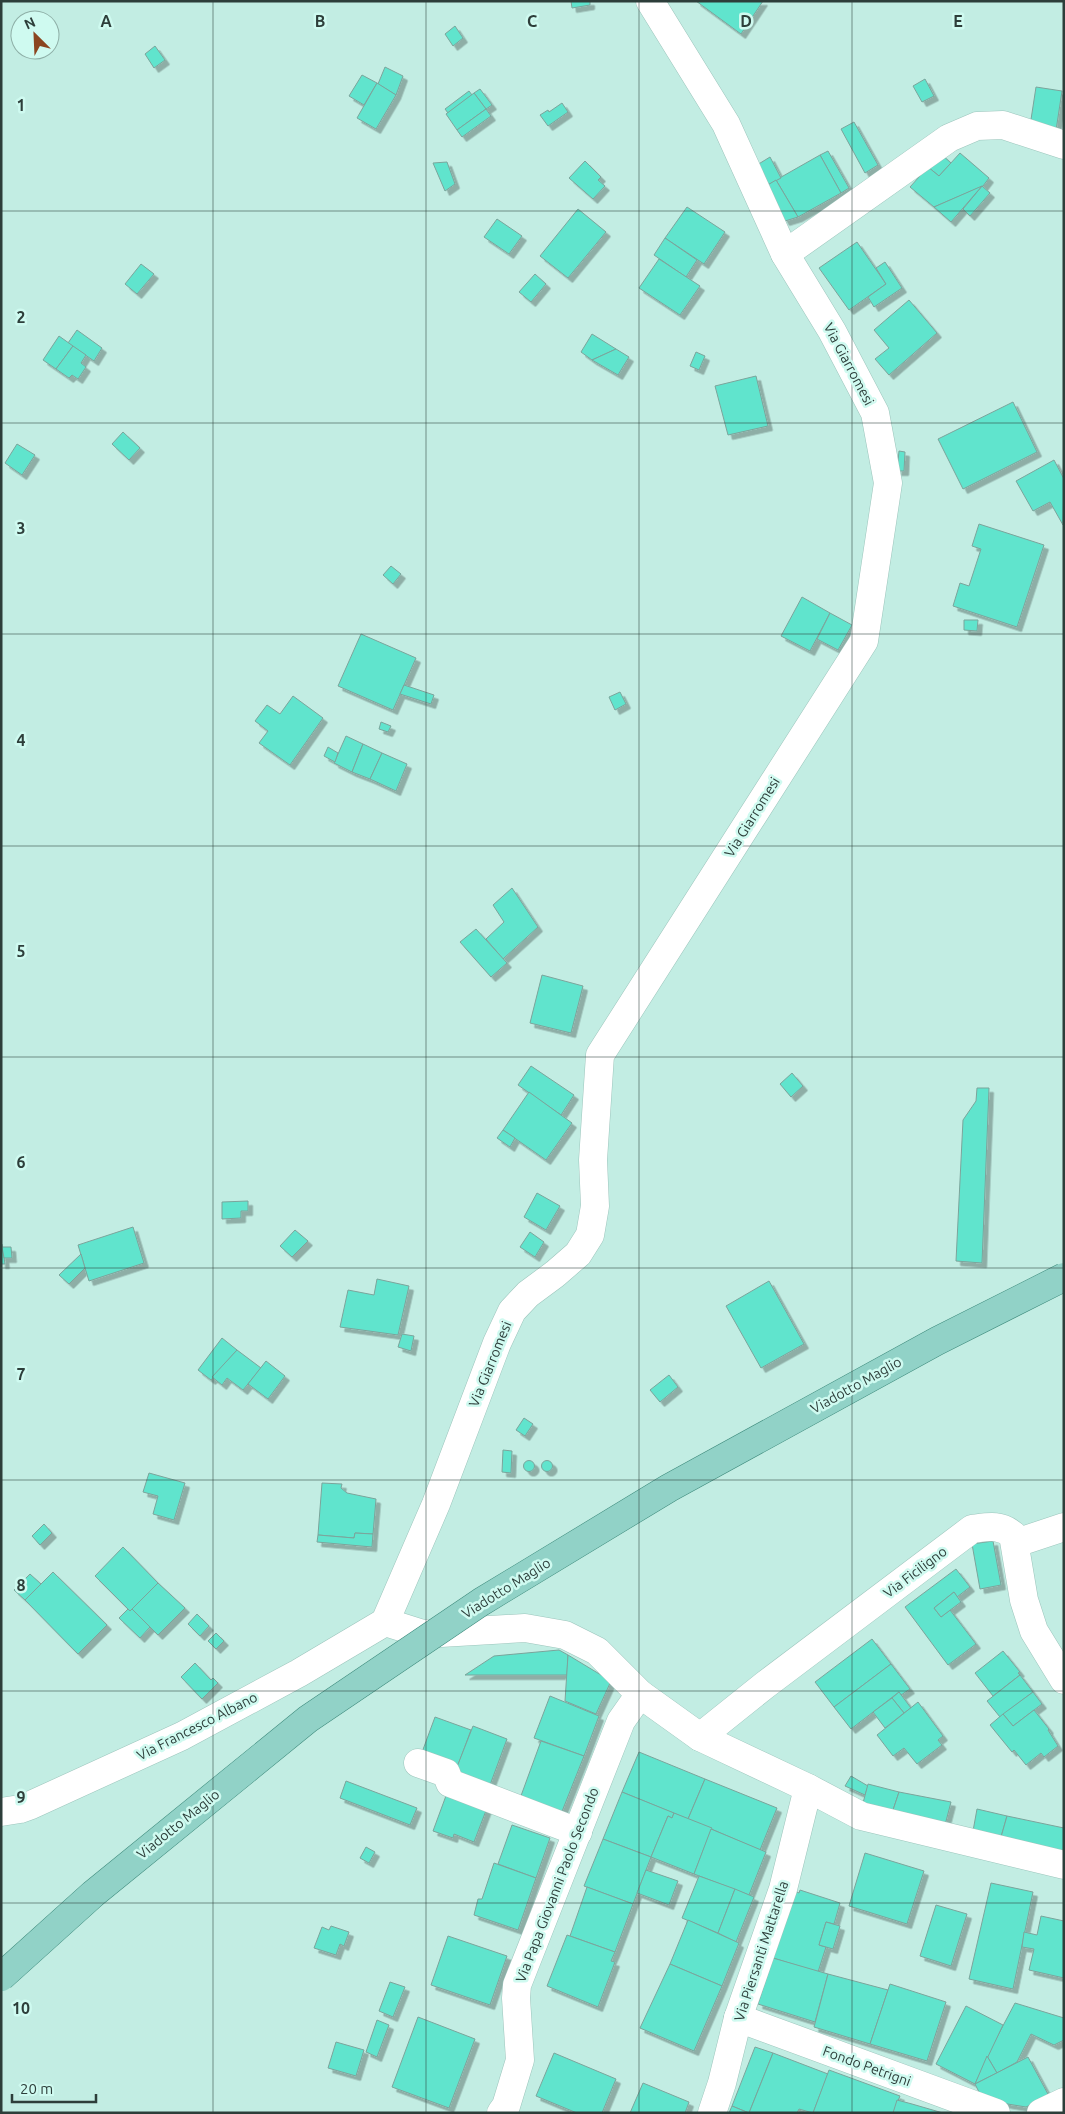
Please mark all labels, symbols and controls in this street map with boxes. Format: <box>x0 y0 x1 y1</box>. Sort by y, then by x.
north arrow <box>10 10 60 60</box>
text: A <box>100 12 112 30</box>
text: B <box>315 12 325 30</box>
text: C <box>527 12 537 30</box>
text: D <box>740 12 752 30</box>
text: E <box>953 12 963 30</box>
text: N <box>22 14 38 33</box>
text: 1 <box>16 96 26 114</box>
text: 2 <box>16 308 26 326</box>
street label: Via Giarromesi <box>821 320 877 408</box>
text: 3 <box>16 519 26 537</box>
text: 4 <box>16 731 26 749</box>
street label: Via Giarromesi <box>721 774 783 860</box>
text: 5 <box>16 942 26 960</box>
text: 6 <box>16 1153 26 1171</box>
street label: Via Giarromesi <box>466 1319 514 1409</box>
street label: Viadotto Maglio <box>808 1353 904 1417</box>
text: 7 <box>16 1365 26 1383</box>
street label: Via Ficiligno <box>880 1543 950 1601</box>
street label: Viadotto Maglio <box>459 1554 553 1622</box>
text: 8 <box>16 1576 26 1594</box>
street label: Via Francesco Albano <box>134 1689 260 1763</box>
street label: Via Papa Giovanni Paolo Secondo <box>512 1785 602 1985</box>
street label: Viadotto Maglio <box>134 1786 222 1862</box>
text: 9 <box>16 1788 26 1806</box>
street label: Via Piersanti Mattarella <box>731 1879 791 2023</box>
text: 10 <box>12 1999 30 2017</box>
street label: Fondo Petrigni <box>821 2043 913 2089</box>
scale bar <box>12 2072 96 2104</box>
text: 20 m <box>20 2080 53 2097</box>

